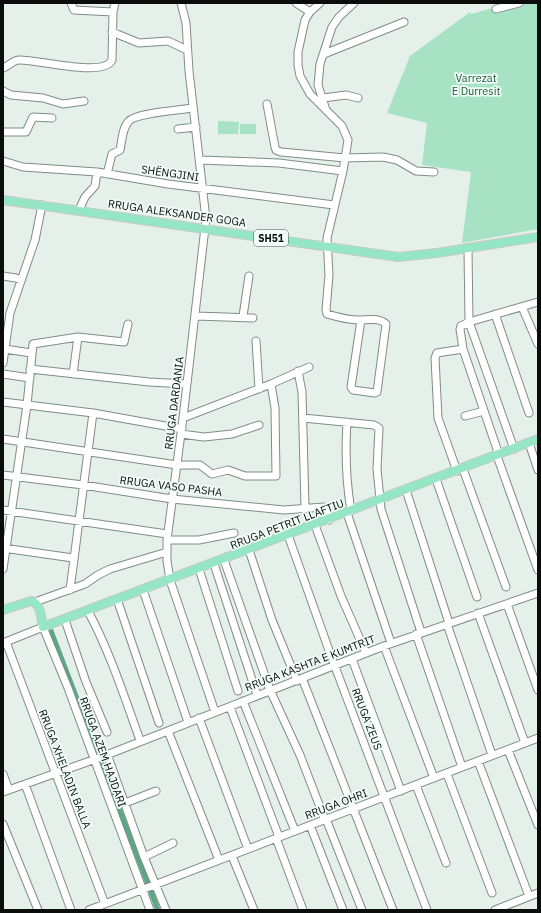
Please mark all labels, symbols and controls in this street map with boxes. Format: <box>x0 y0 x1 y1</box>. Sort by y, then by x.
park label: Varrezat E Durresit <box>452 71 500 98</box>
street label: SHËNGJINI <box>140 162 200 184</box>
street label: RRUGA ALEKSANDER GOGA <box>107 196 247 230</box>
road number: SH51 <box>254 230 288 246</box>
street label: RRUGA DARDANIA <box>161 356 187 450</box>
street label: RRUGA VASO PASHA <box>119 473 223 499</box>
street label: RRUGA PETRIT LLAFTIU <box>228 496 346 552</box>
street label: RRUGA KASHTA E KUMTRIT <box>243 631 378 694</box>
street label: RRUGA ZEUS <box>349 686 385 752</box>
street label: RRUGA AZEM HAJDARI <box>77 695 129 809</box>
street label: RRUGA XHELADIN BALLA <box>36 707 94 831</box>
street label: RRUGA OHRI <box>303 786 369 822</box>

